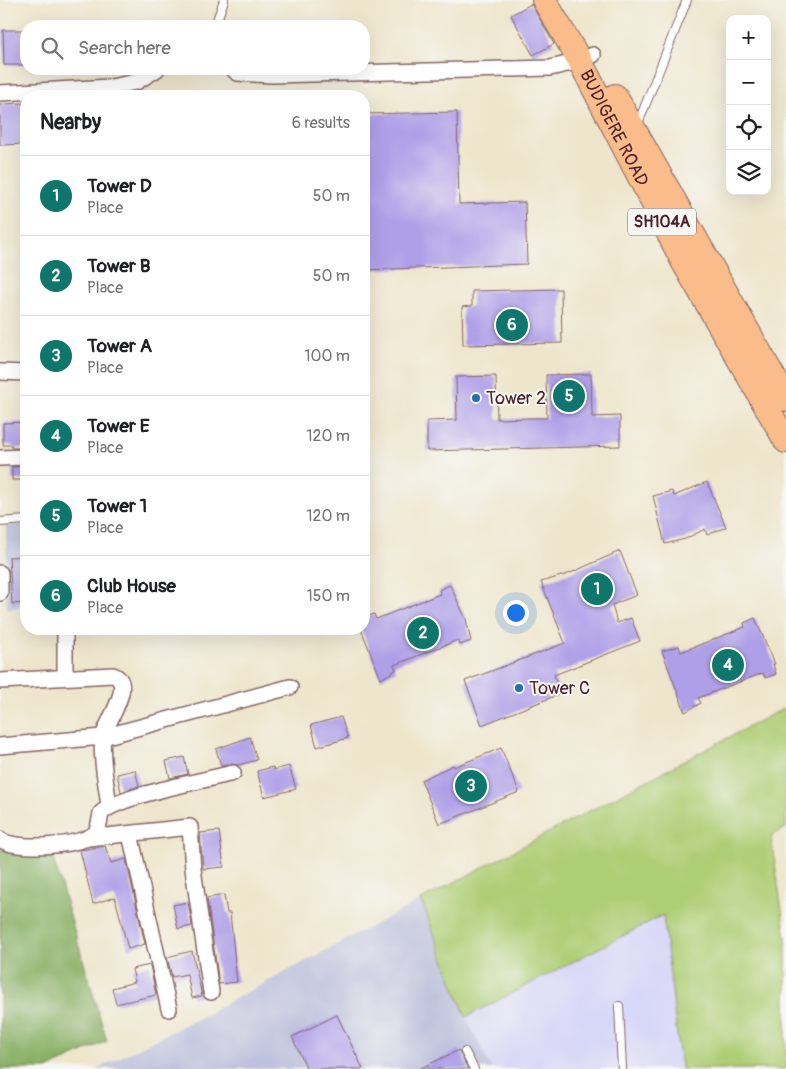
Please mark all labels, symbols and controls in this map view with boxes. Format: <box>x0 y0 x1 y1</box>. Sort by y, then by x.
map controls <box>726 15 771 195</box>
button: + <box>726 15 771 60</box>
search box <box>20 20 370 75</box>
icon: search <box>38 34 66 62</box>
text: Search here <box>78 36 171 60</box>
button: − <box>726 60 771 105</box>
street label: BUDIGERE ROAD <box>575 65 654 190</box>
button: locate <box>726 105 771 150</box>
text: Nearby <box>40 109 101 136</box>
text: 6 results <box>292 113 350 133</box>
button: layers <box>726 150 771 195</box>
text: Tower D <box>87 174 152 198</box>
text: 1 <box>53 186 59 206</box>
text: 50 m <box>313 186 350 206</box>
text: Place <box>87 198 123 218</box>
road number: SH104A <box>628 208 696 236</box>
text: Tower B <box>87 254 151 278</box>
text: 2 <box>52 266 60 286</box>
text: 50 m <box>313 266 350 286</box>
text: Place <box>87 278 123 298</box>
pin: 6 <box>496 306 528 344</box>
text: Tower A <box>87 334 152 358</box>
text: 3 <box>52 346 60 366</box>
text: 100 m <box>304 346 350 366</box>
text: Place <box>87 358 123 378</box>
pin: 5 <box>553 377 585 415</box>
place label: Tower 2 <box>486 387 546 410</box>
marker: Tower 2 <box>470 392 482 404</box>
text: Tower E <box>87 414 150 438</box>
text: 4 <box>51 426 61 446</box>
text: 120 m <box>306 426 350 446</box>
text: Place <box>87 438 123 458</box>
text: Tower 1 <box>87 494 147 518</box>
text: 5 <box>52 506 60 526</box>
text: 120 m <box>306 506 350 526</box>
text: Place <box>87 518 123 538</box>
pin: 1 <box>581 570 613 608</box>
text: Club House <box>87 574 176 598</box>
text: 6 <box>51 586 61 606</box>
text: 150 m <box>306 586 350 606</box>
text: Place <box>87 598 123 618</box>
your location <box>503 600 529 626</box>
pin: 2 <box>407 614 439 652</box>
pin: 4 <box>712 646 744 684</box>
place label: Tower C <box>529 677 590 700</box>
marker: Tower C <box>513 682 525 694</box>
pin: 3 <box>455 767 487 805</box>

